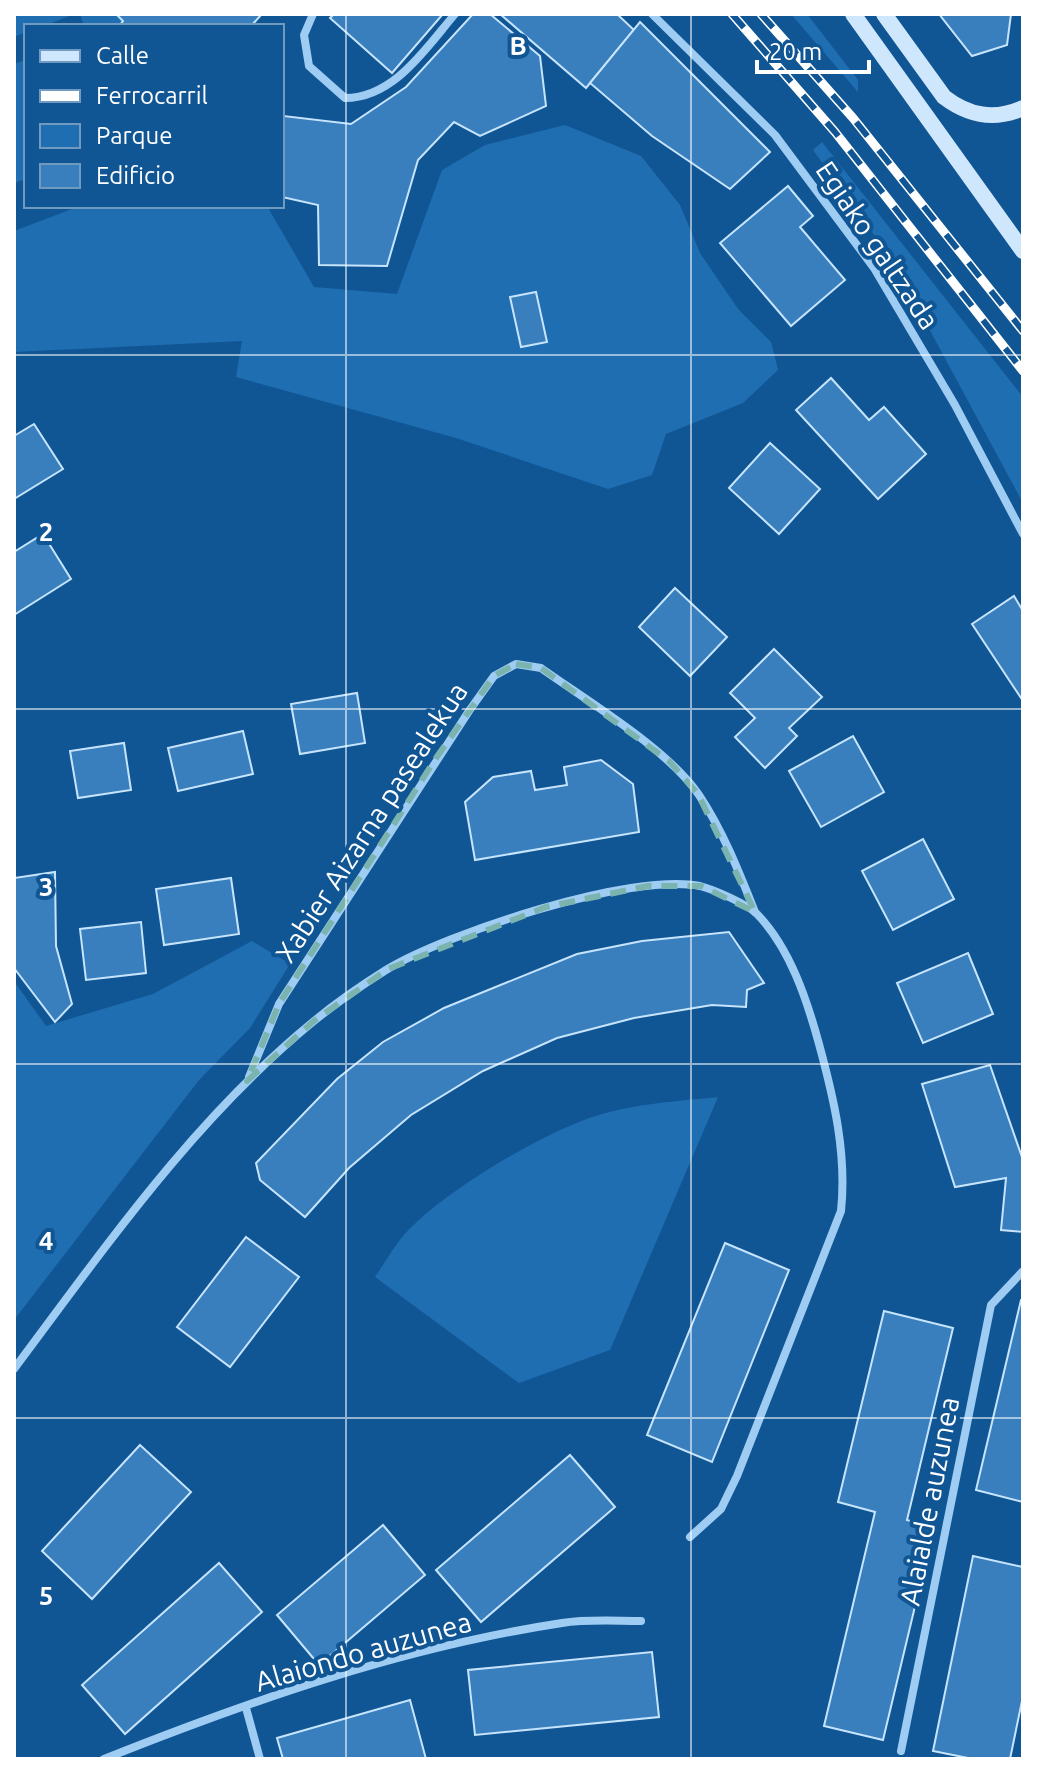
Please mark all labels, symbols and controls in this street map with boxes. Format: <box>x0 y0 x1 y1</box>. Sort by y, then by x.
legend <box>24 24 284 208</box>
scale bar <box>757 24 869 74</box>
text: B <box>509 31 527 60</box>
text: 20 m <box>769 38 822 65</box>
text: Calle <box>96 42 149 69</box>
text: Ferrocarril <box>96 82 208 109</box>
text: Parque <box>96 122 173 149</box>
street label: Egiako galtzada <box>810 155 946 335</box>
text: Edificio <box>96 162 175 189</box>
text: 2 <box>39 517 53 546</box>
street label: Xabier Aizarna pasealekua <box>269 676 473 968</box>
text: 3 <box>39 872 53 901</box>
text: 4 <box>39 1226 53 1255</box>
street label: Alaialde auzunea <box>894 1394 964 1608</box>
text: 5 <box>39 1581 53 1610</box>
street label: Alaiondo auzunea <box>251 1605 475 1697</box>

